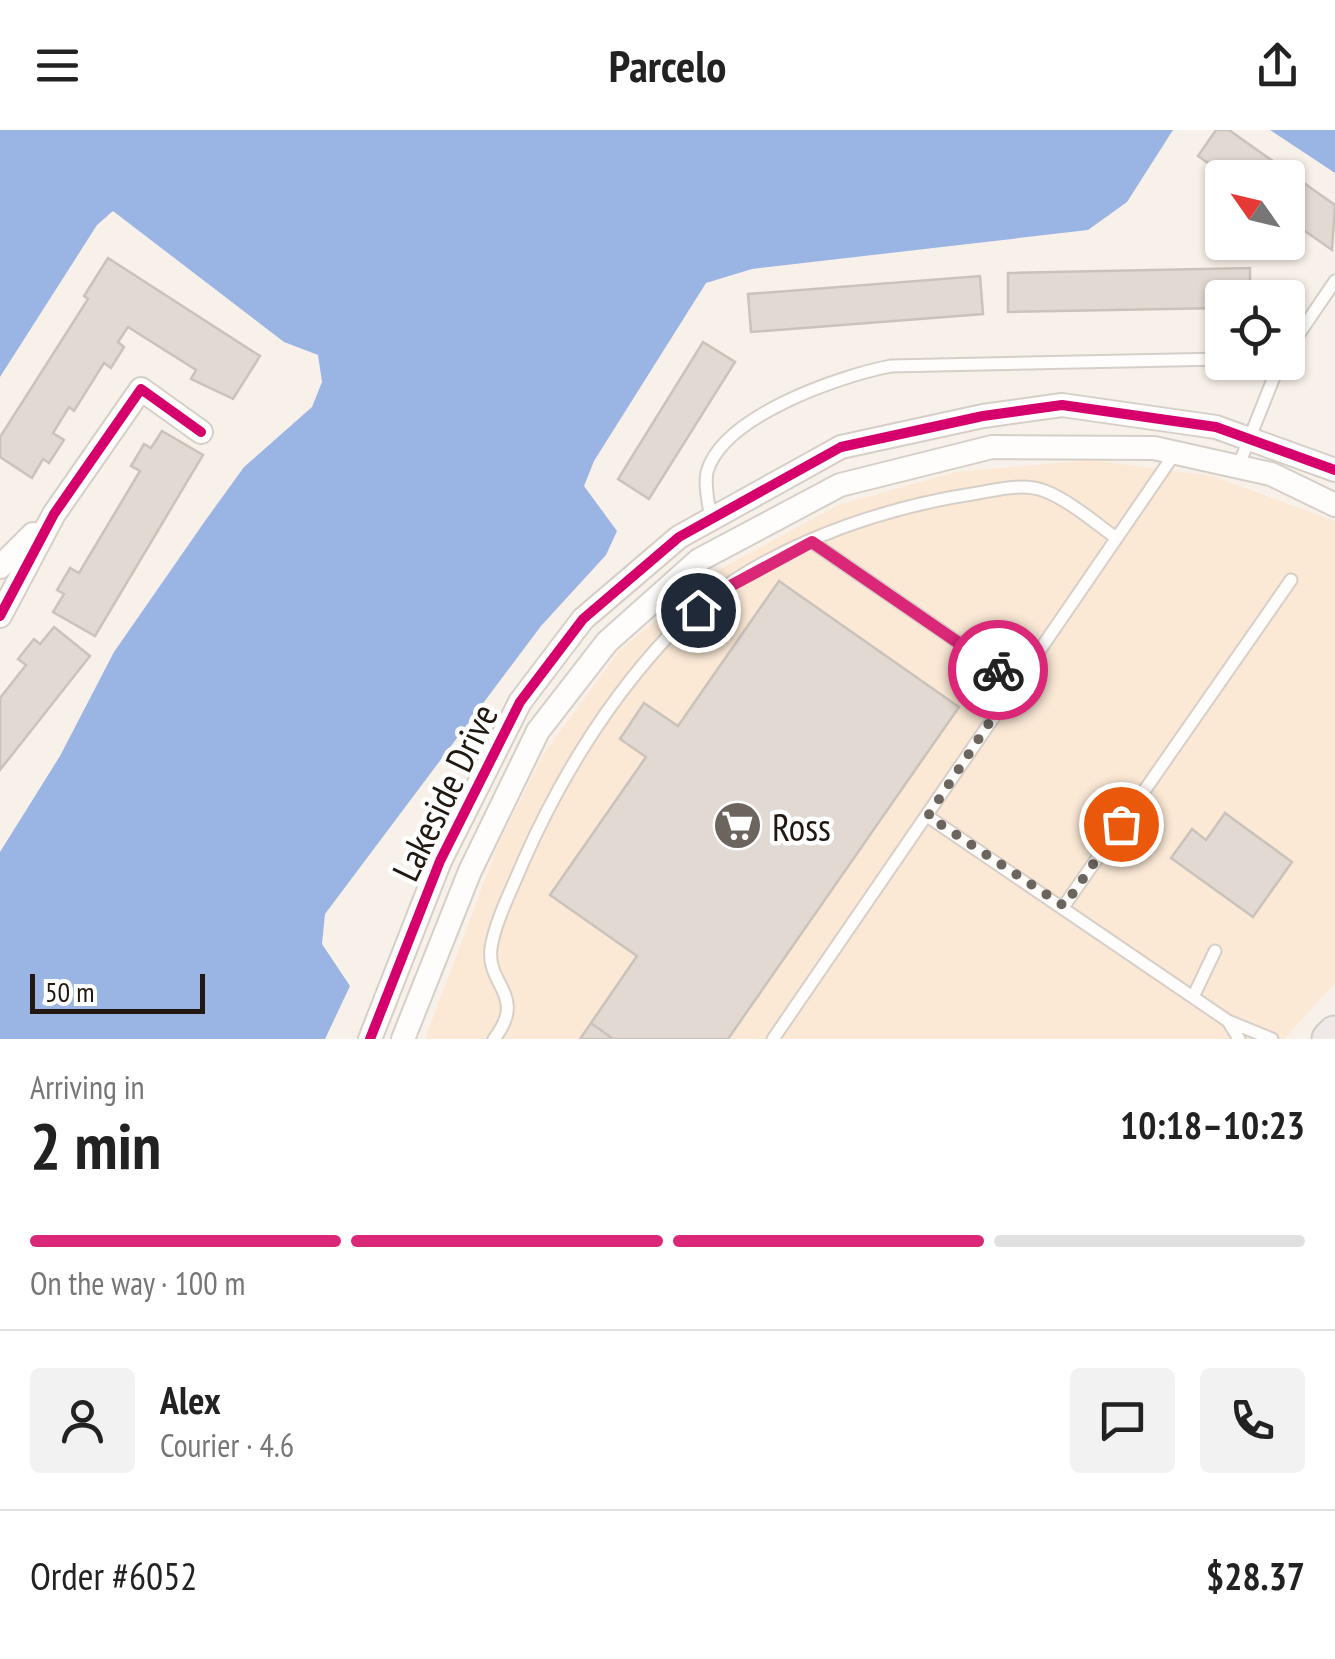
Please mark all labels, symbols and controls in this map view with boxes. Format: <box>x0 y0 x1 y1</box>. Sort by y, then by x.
text: Parcelo <box>609 36 726 94</box>
icon: menu <box>30 38 85 93</box>
icon: share <box>1250 38 1305 93</box>
north arrow <box>1205 160 1305 260</box>
map controls <box>1205 160 1305 380</box>
button: locate <box>1205 280 1305 380</box>
pin <box>656 568 741 653</box>
icon: home <box>671 583 726 638</box>
courier <box>948 620 1048 720</box>
icon: bike <box>971 643 1026 698</box>
street label: Lakeside Drive <box>380 695 508 889</box>
pin <box>1079 782 1164 867</box>
icon: bag <box>1094 797 1149 852</box>
supermarket icon: Ross <box>711 800 763 852</box>
place label: Ross <box>772 802 831 851</box>
scale bar <box>30 969 205 1014</box>
text: 50 m <box>45 973 94 1010</box>
text: Arriving in <box>30 1066 145 1108</box>
text: 10:18–10:23 <box>1120 1100 1305 1149</box>
text: 2 min <box>30 1103 161 1187</box>
text: On the way · 100 m <box>30 1262 245 1304</box>
button: person <box>30 1368 135 1473</box>
button: chat <box>1070 1368 1175 1473</box>
button: phone <box>1200 1368 1305 1473</box>
text: Alex <box>160 1375 221 1424</box>
text: Courier · 4.6 <box>160 1424 294 1466</box>
text: Order #6052 <box>30 1551 197 1600</box>
text: $28.37 <box>1206 1551 1305 1600</box>

